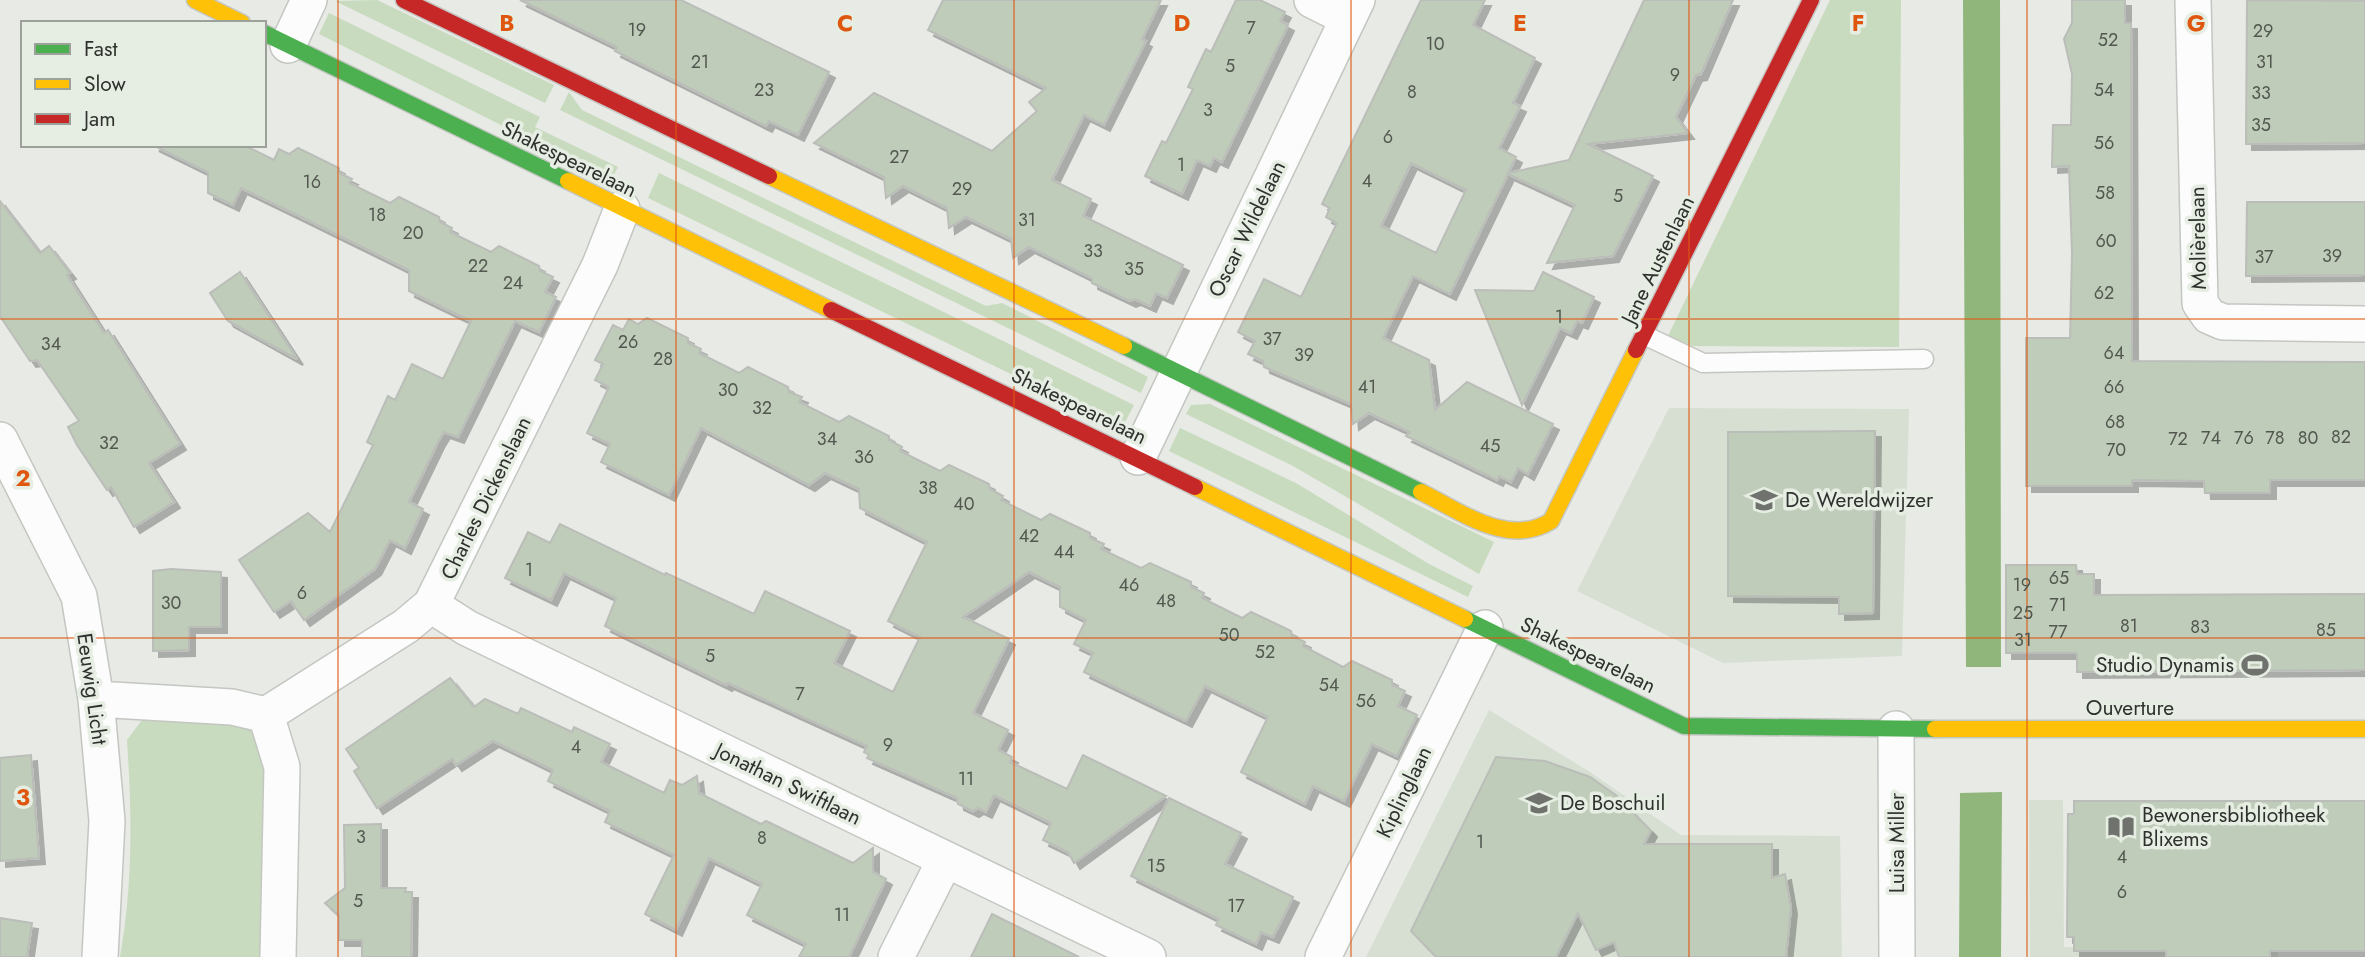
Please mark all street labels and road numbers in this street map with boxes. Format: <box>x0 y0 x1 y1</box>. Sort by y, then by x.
street label: Shakespearelaan <box>496 113 642 205</box>
street label: Oscar Wildelaan <box>1201 156 1293 302</box>
street label: Molièrelaan <box>2182 186 2214 290</box>
street label: Jane Austenlaan <box>1613 191 1702 332</box>
street label: Shakespearelaan <box>1006 360 1152 452</box>
street label: Charles Dickenslaan <box>433 411 539 585</box>
street label: Shakespearelaan <box>1515 609 1661 701</box>
street label: Eeuwig Licht <box>69 631 115 747</box>
street label: Ouverture <box>2086 693 2174 723</box>
street label: Jonathan Swiftlaan <box>707 734 866 832</box>
street label: Kiplinglaan <box>1369 741 1439 843</box>
street label: Luisa Miller <box>1882 792 1912 893</box>

